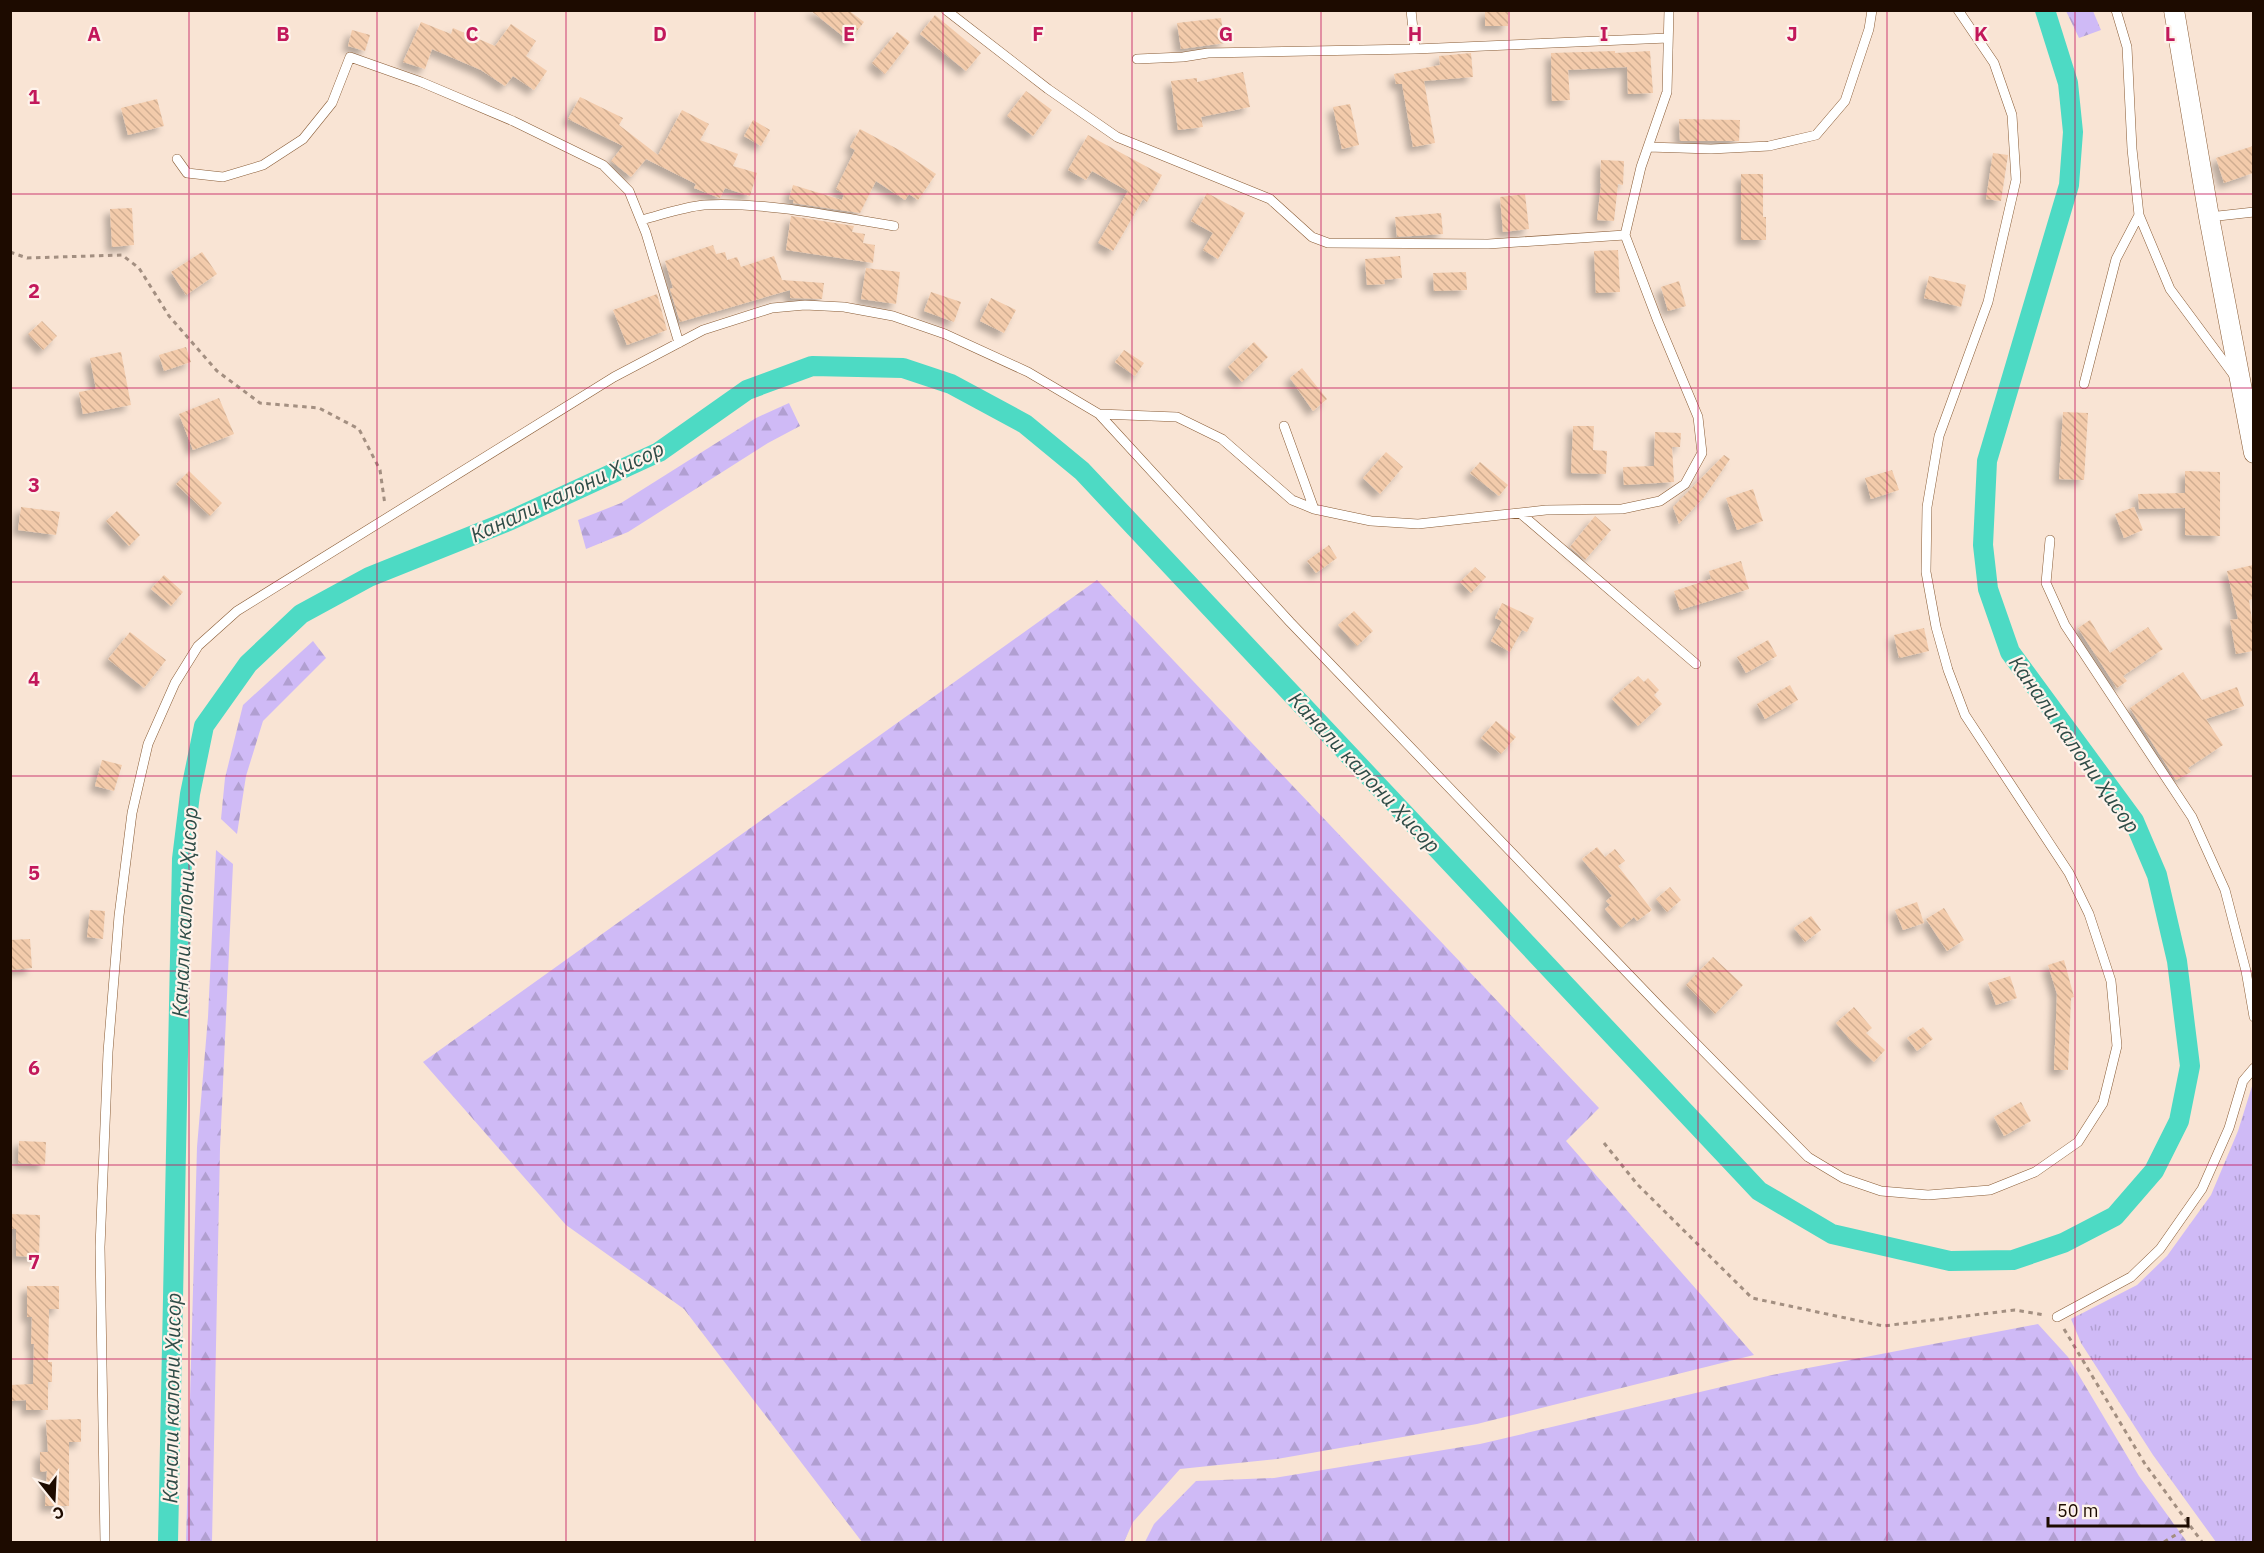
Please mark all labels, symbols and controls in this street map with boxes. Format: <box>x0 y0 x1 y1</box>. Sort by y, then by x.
text: A <box>87 20 101 47</box>
text: B <box>276 20 290 47</box>
text: C <box>465 20 479 47</box>
text: D <box>653 20 667 47</box>
text: E <box>843 20 855 47</box>
text: F <box>1032 20 1044 47</box>
text: G <box>1219 20 1233 47</box>
text: H <box>1408 20 1422 47</box>
text: I <box>1600 20 1608 47</box>
text: J <box>1786 20 1798 47</box>
text: K <box>1974 20 1988 47</box>
text: L <box>2165 20 2175 47</box>
text: 1 <box>28 83 40 110</box>
text: 2 <box>28 277 40 304</box>
water label: Канали калони Ҳисор <box>466 434 668 548</box>
text: 3 <box>28 471 40 498</box>
water label: Канали калони Ҳисор <box>2003 650 2147 838</box>
text: 4 <box>28 665 40 692</box>
water label: Канали калони Ҳисор <box>1283 685 1447 859</box>
water label: Канали калони Ҳисор <box>165 806 203 1018</box>
text: 5 <box>28 859 40 886</box>
text: 6 <box>28 1054 40 1081</box>
text: 7 <box>28 1248 40 1275</box>
water label: Канали калони Ҳисор <box>155 1292 187 1504</box>
north arrow <box>24 1469 84 1529</box>
scale bar <box>2048 1490 2188 1528</box>
text: 50 m <box>2057 1499 2099 1522</box>
text: С <box>51 1502 67 1524</box>

